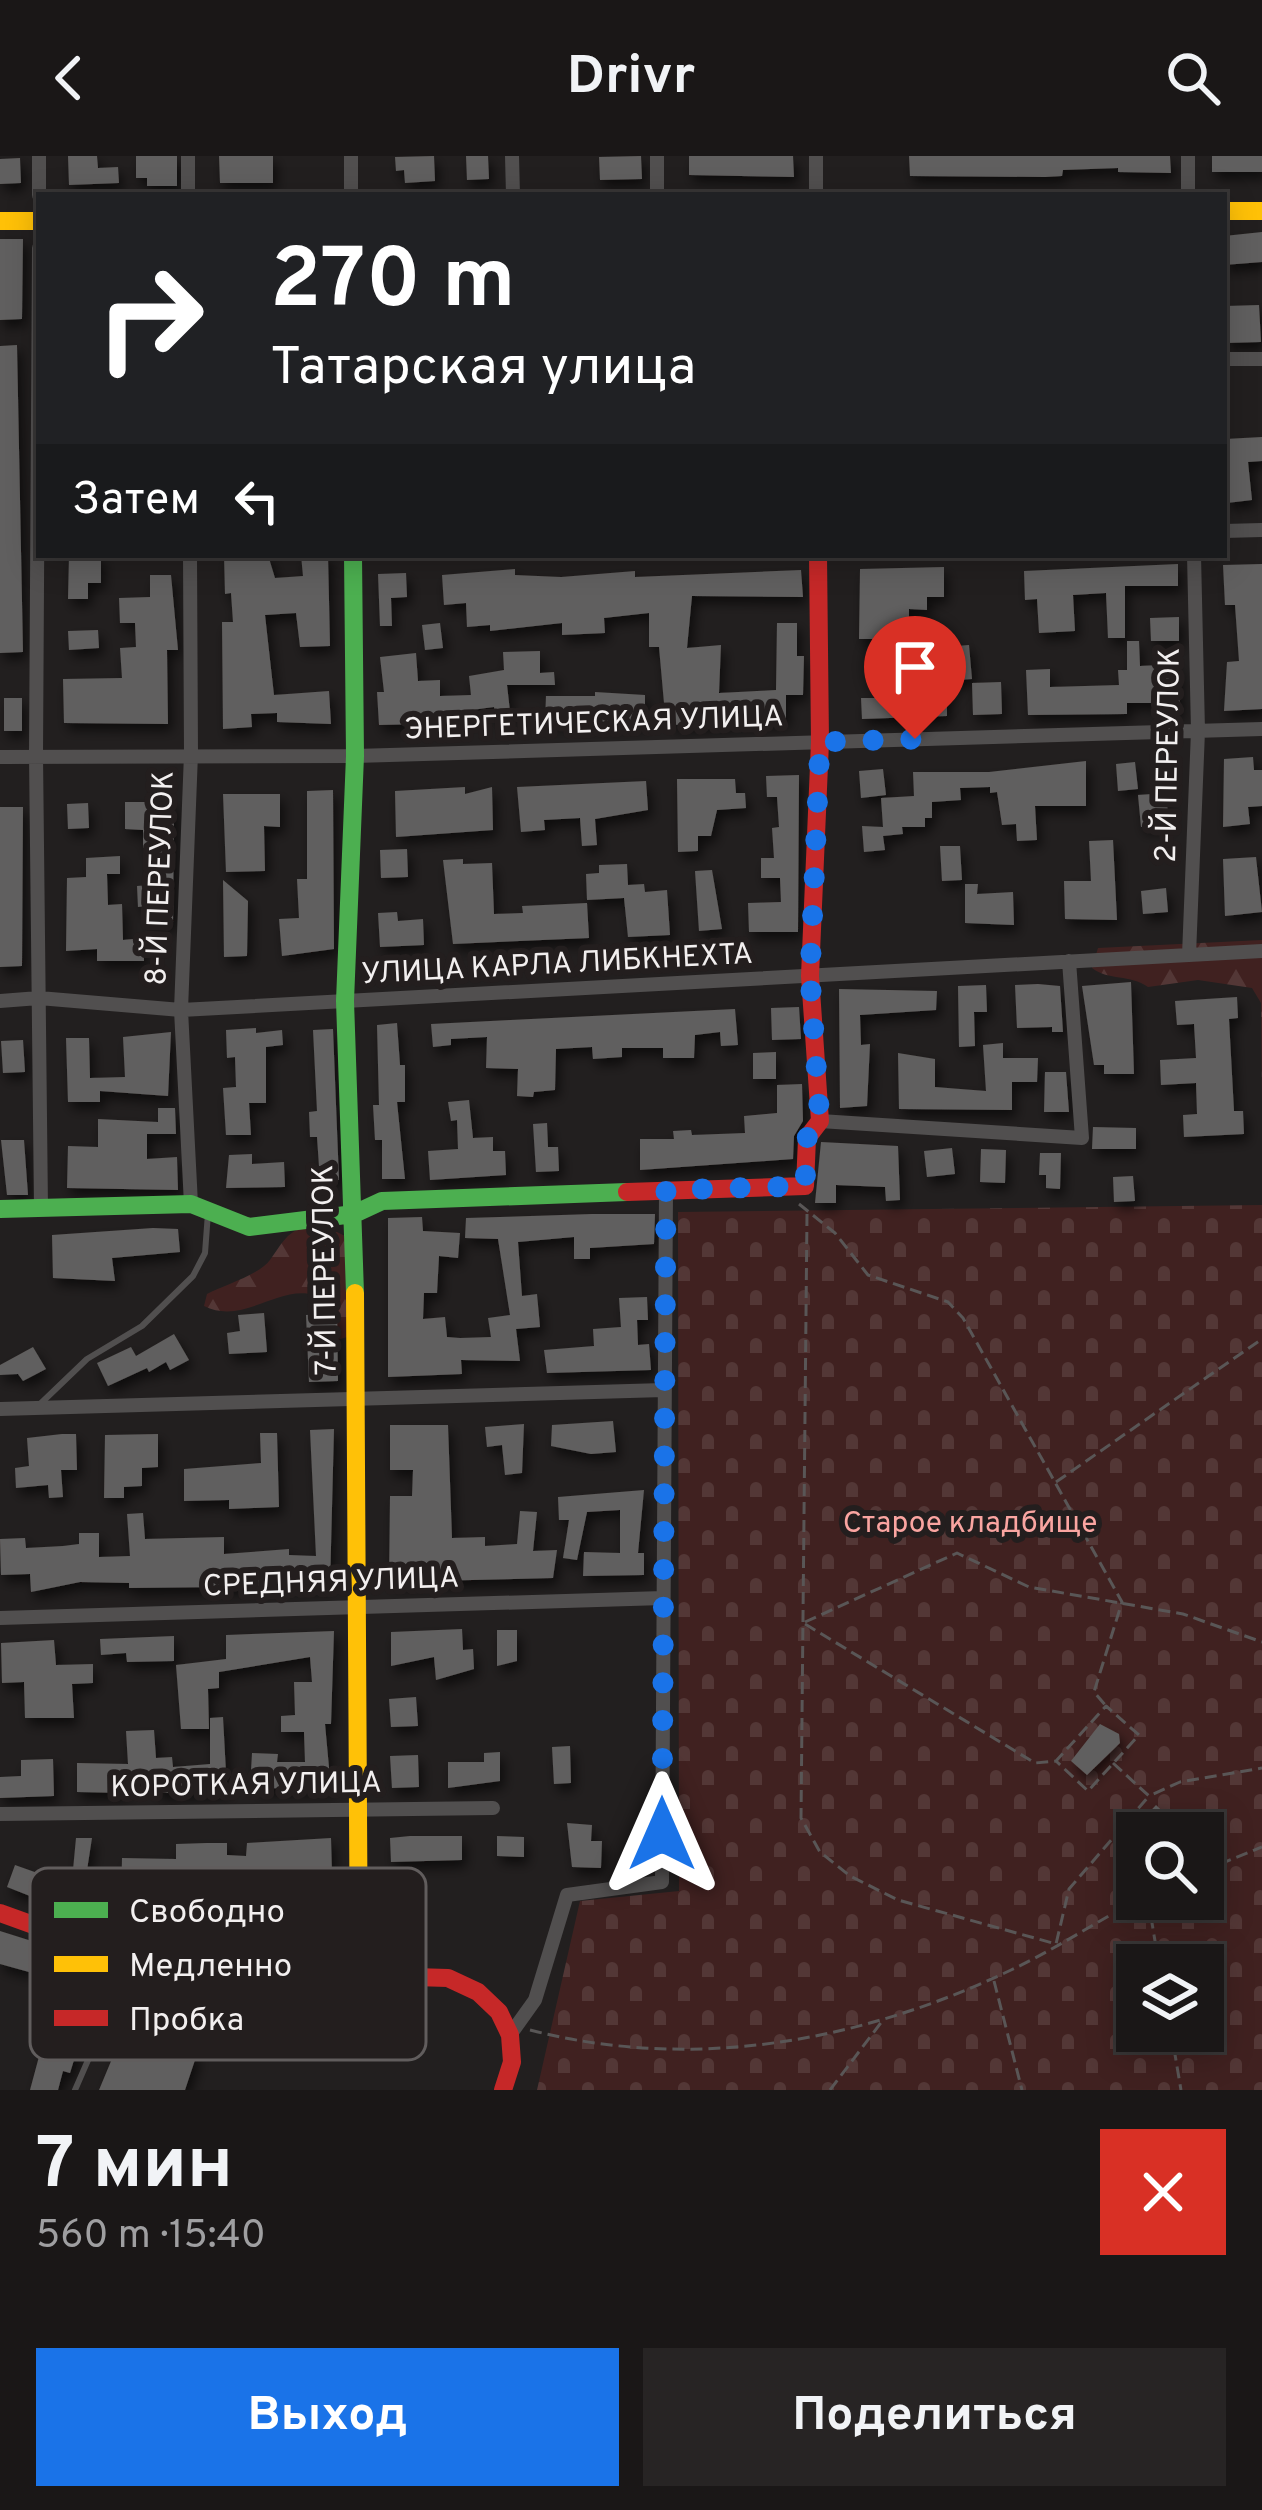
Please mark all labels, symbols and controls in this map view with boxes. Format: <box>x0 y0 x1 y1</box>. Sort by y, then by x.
text: Drivr <box>567 44 695 113</box>
icon: back <box>36 45 102 111</box>
icon: search <box>1160 45 1226 111</box>
text: 270 m <box>270 231 516 337</box>
icon: right <box>72 240 228 396</box>
text: Татарская улица <box>270 335 696 404</box>
icon: left <box>224 468 290 534</box>
text: Затем <box>72 473 200 530</box>
pin <box>864 616 966 739</box>
icon: arrive <box>882 634 948 700</box>
street label: 2-Й ПЕРЕУЛОК <box>1146 647 1190 863</box>
street label: ЭНЕРГЕТИЧЕСКАЯ УЛИЦА <box>404 699 784 750</box>
street label: 8-Й ПЕРЕУЛОК <box>136 770 184 986</box>
street label: УЛИЦА КАРЛА ЛИБКНЕХТА <box>360 937 754 994</box>
street label: 7-Й ПЕРЕУЛОК <box>303 1164 347 1376</box>
park label: Старое кладбище <box>843 1506 1097 1543</box>
street label: СРЕДНЯЯ УЛИЦА <box>202 1561 460 1606</box>
street label: КОРОТКАЯ УЛИЦА <box>110 1766 382 1807</box>
position arrow <box>599 1771 725 1897</box>
map controls <box>1116 1812 1224 2052</box>
button: search <box>1116 1812 1224 1920</box>
legend <box>30 1868 426 2060</box>
text: Свободно <box>129 1893 285 1935</box>
button: layers <box>1116 1944 1224 2052</box>
text: Медленно <box>129 1947 292 1989</box>
text: Пробка <box>129 2001 244 2043</box>
text: 7 мин <box>36 2122 233 2214</box>
button: close <box>1100 2129 1226 2255</box>
text: 560 m · 15:40 <box>36 2213 266 2262</box>
button: Выход <box>36 2348 619 2486</box>
button: Поделиться <box>643 2348 1226 2486</box>

